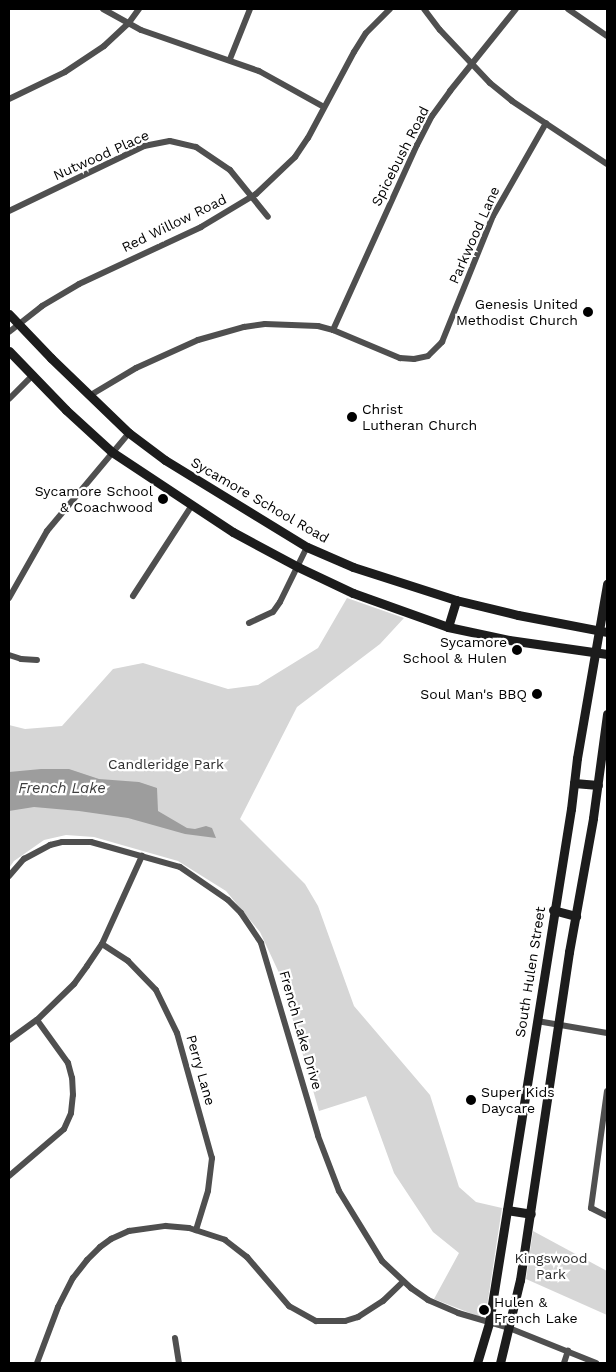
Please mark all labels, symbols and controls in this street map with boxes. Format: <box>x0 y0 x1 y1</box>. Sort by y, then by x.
street label: Spicebush Road <box>368 103 432 209</box>
street label: Nutwood Place <box>50 126 152 184</box>
street label: Parkwood Lane <box>445 184 503 286</box>
street label: Red Willow Road <box>119 190 229 256</box>
place label: Genesis United Methodist Church <box>456 296 578 328</box>
marker: Genesis United Methodist Church <box>582 306 594 318</box>
place label: Christ Lutheran Church <box>362 401 477 434</box>
marker: Christ Lutheran Church <box>346 411 358 423</box>
street label: Sycamore School Road <box>188 453 332 547</box>
place label: Sycamore School & Coachwood <box>35 483 153 516</box>
marker: Sycamore School & Coachwood <box>157 493 169 505</box>
place label: Sycamore School & Hulen <box>402 634 507 666</box>
marker: Sycamore School & Hulen <box>511 644 523 656</box>
place label: Soul Man's BBQ <box>420 686 527 702</box>
marker: Soul Man's BBQ <box>531 688 543 700</box>
park label: Candleridge Park <box>108 756 224 772</box>
water label: French Lake <box>18 780 106 798</box>
street label: South Hulen Street <box>511 905 549 1039</box>
street label: French Lake Drive <box>276 969 326 1091</box>
street label: Perry Lane <box>183 1033 219 1107</box>
place label: Super Kids Daycare <box>481 1084 555 1116</box>
marker: Super Kids Daycare <box>465 1094 477 1106</box>
park label: Kingswood Park <box>514 1250 588 1282</box>
place label: Hulen & French Lake <box>494 1294 578 1326</box>
marker: Hulen & French Lake <box>478 1304 490 1316</box>

